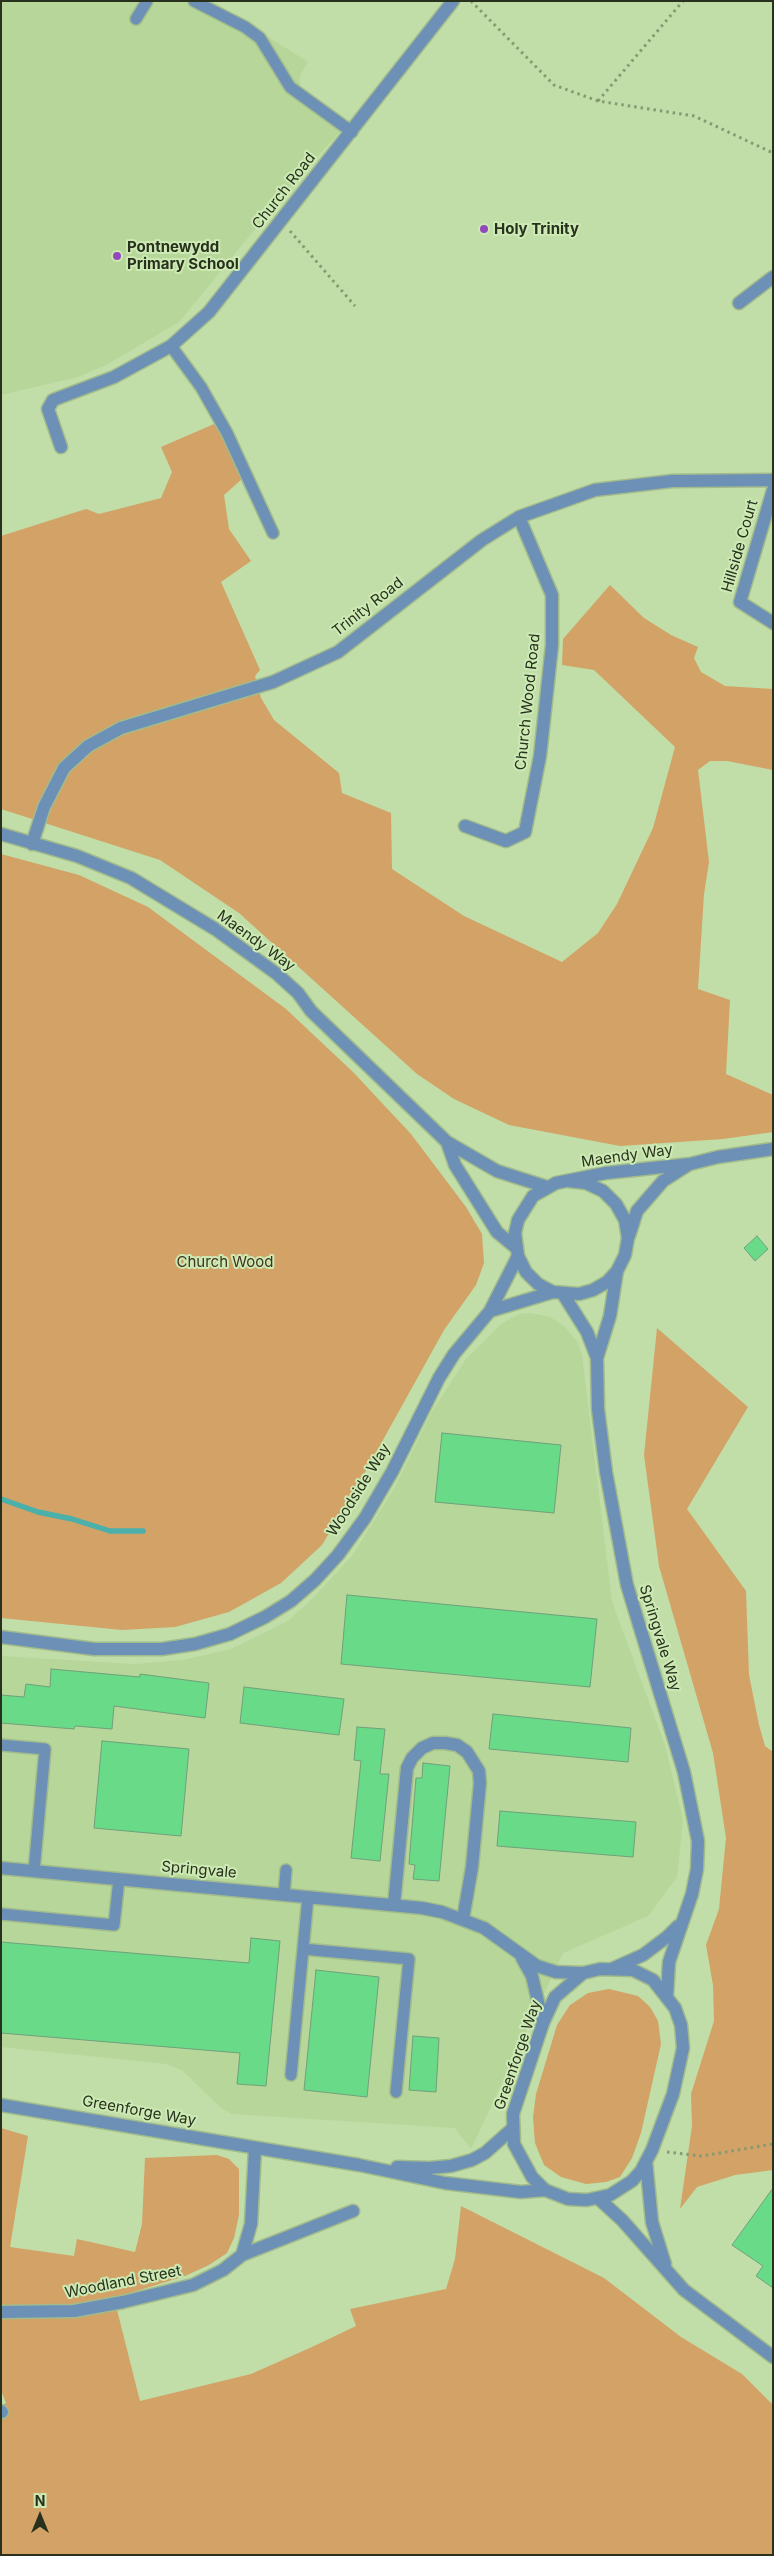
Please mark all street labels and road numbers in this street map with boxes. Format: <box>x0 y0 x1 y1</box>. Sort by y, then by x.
street label: Church Road <box>249 149 319 233</box>
street label: Hillside Court <box>718 498 762 594</box>
street label: Trinity Road <box>329 574 407 640</box>
street label: Church Wood Road <box>512 633 544 771</box>
street label: Maendy Way <box>213 907 299 975</box>
street label: Maendy Way <box>580 1141 674 1171</box>
street label: Woodside Way <box>323 1440 395 1540</box>
street label: Springvale Way <box>635 1583 685 1693</box>
street label: Springvale <box>161 1858 237 1882</box>
street label: Greenforge Way <box>491 1998 545 2112</box>
street label: Greenforge Way <box>81 2092 197 2130</box>
street label: Woodland Street <box>63 2262 183 2302</box>

